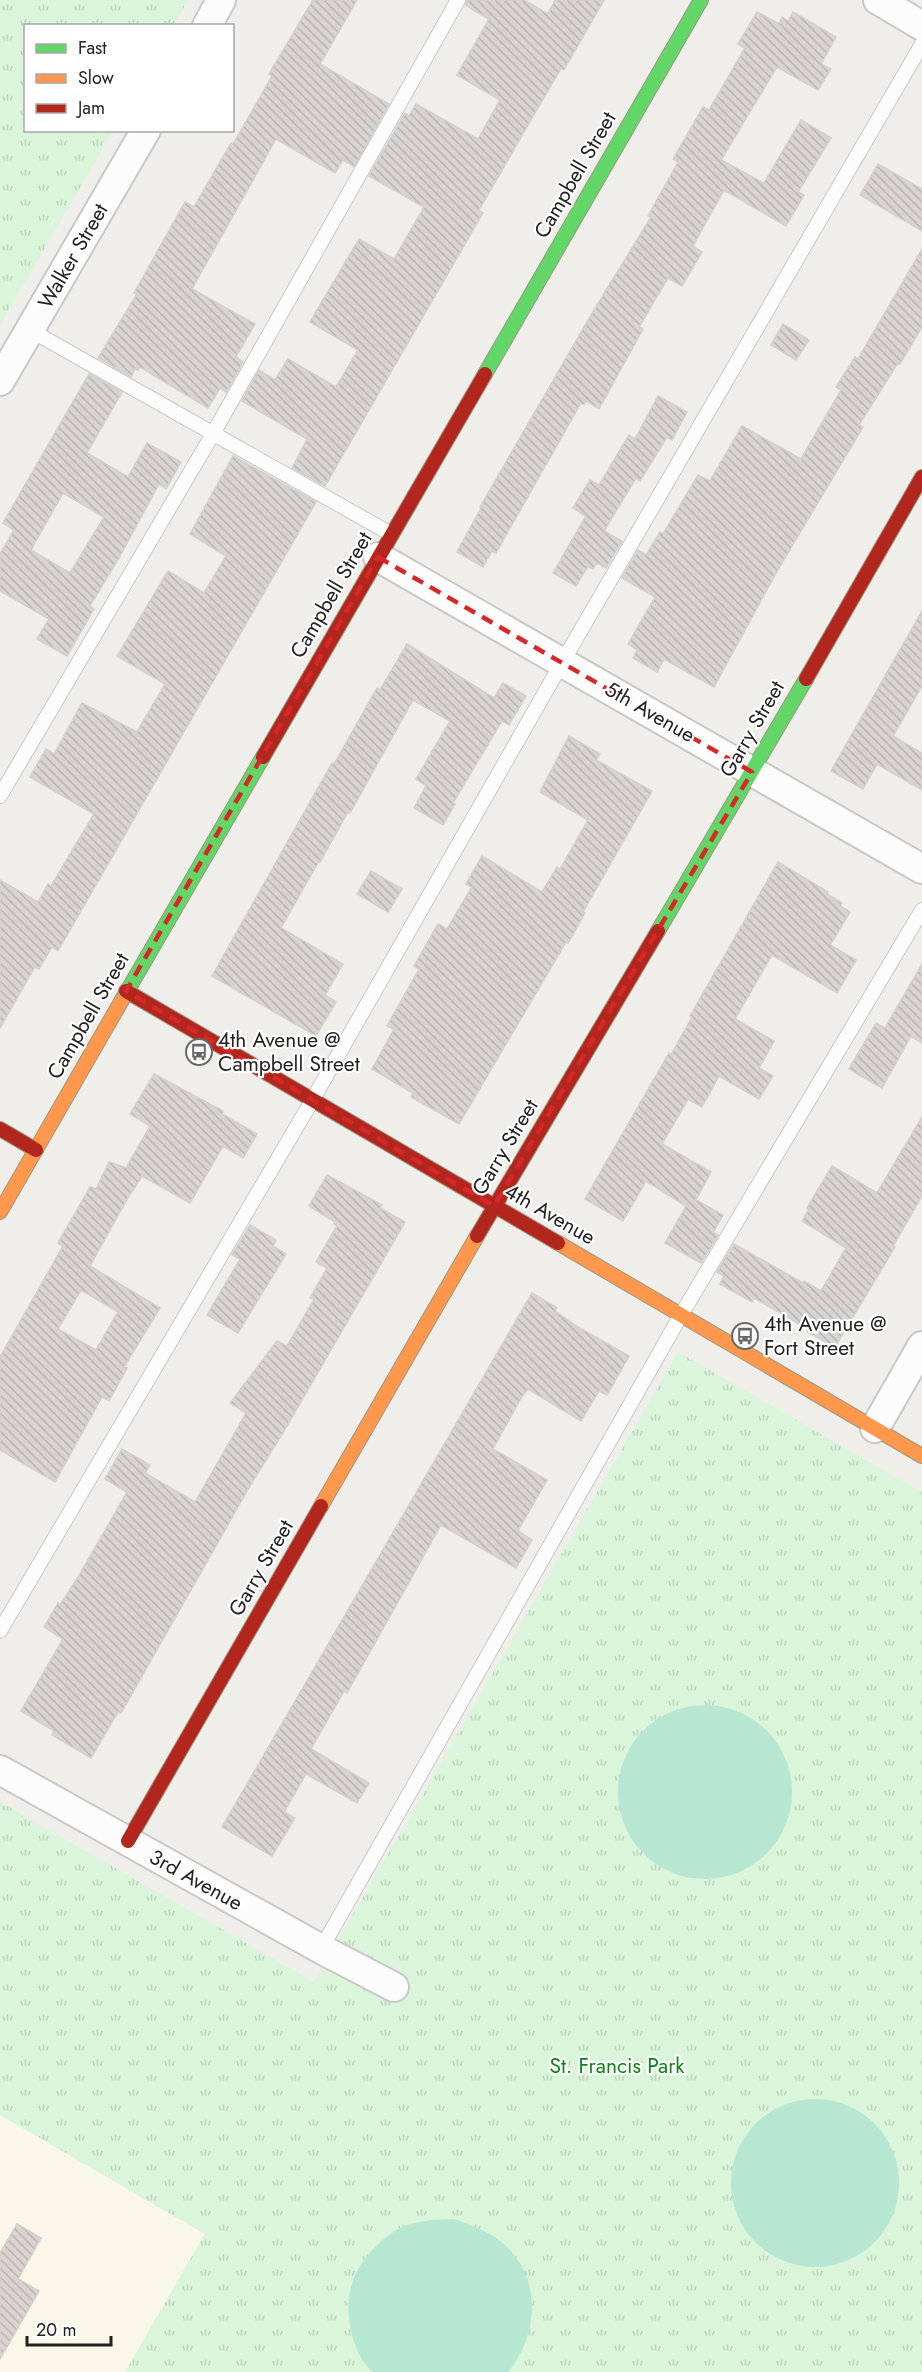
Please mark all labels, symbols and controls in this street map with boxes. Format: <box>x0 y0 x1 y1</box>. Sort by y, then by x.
legend <box>24 24 234 132</box>
text: Fast <box>78 35 107 61</box>
text: Slow <box>78 65 115 91</box>
text: Jam <box>76 95 105 121</box>
street label: Campbell Street <box>527 106 623 244</box>
street label: Walker Street <box>31 198 115 314</box>
street label: Campbell Street <box>283 526 379 664</box>
street label: 5th Avenue <box>599 674 701 750</box>
street label: Garry Street <box>712 675 792 783</box>
street label: Campbell Street <box>40 947 136 1085</box>
place label: 4th Avenue @ Campbell Street <box>218 1025 360 1079</box>
bus stop icon: 4th Avenue @ Campbell Street <box>184 1037 214 1067</box>
street label: Garry Street <box>465 1093 545 1201</box>
street label: 4th Avenue <box>499 1176 601 1252</box>
place label: 4th Avenue @ Fort Street <box>764 1309 887 1363</box>
bus stop icon: 4th Avenue @ Fort Street <box>730 1321 760 1351</box>
street label: Garry Street <box>221 1514 301 1622</box>
street label: 3rd Avenue <box>144 1842 248 1918</box>
park label: St. Francis Park <box>549 2051 685 2081</box>
scale bar <box>27 2309 111 2347</box>
text: 20 m <box>36 2317 76 2343</box>

